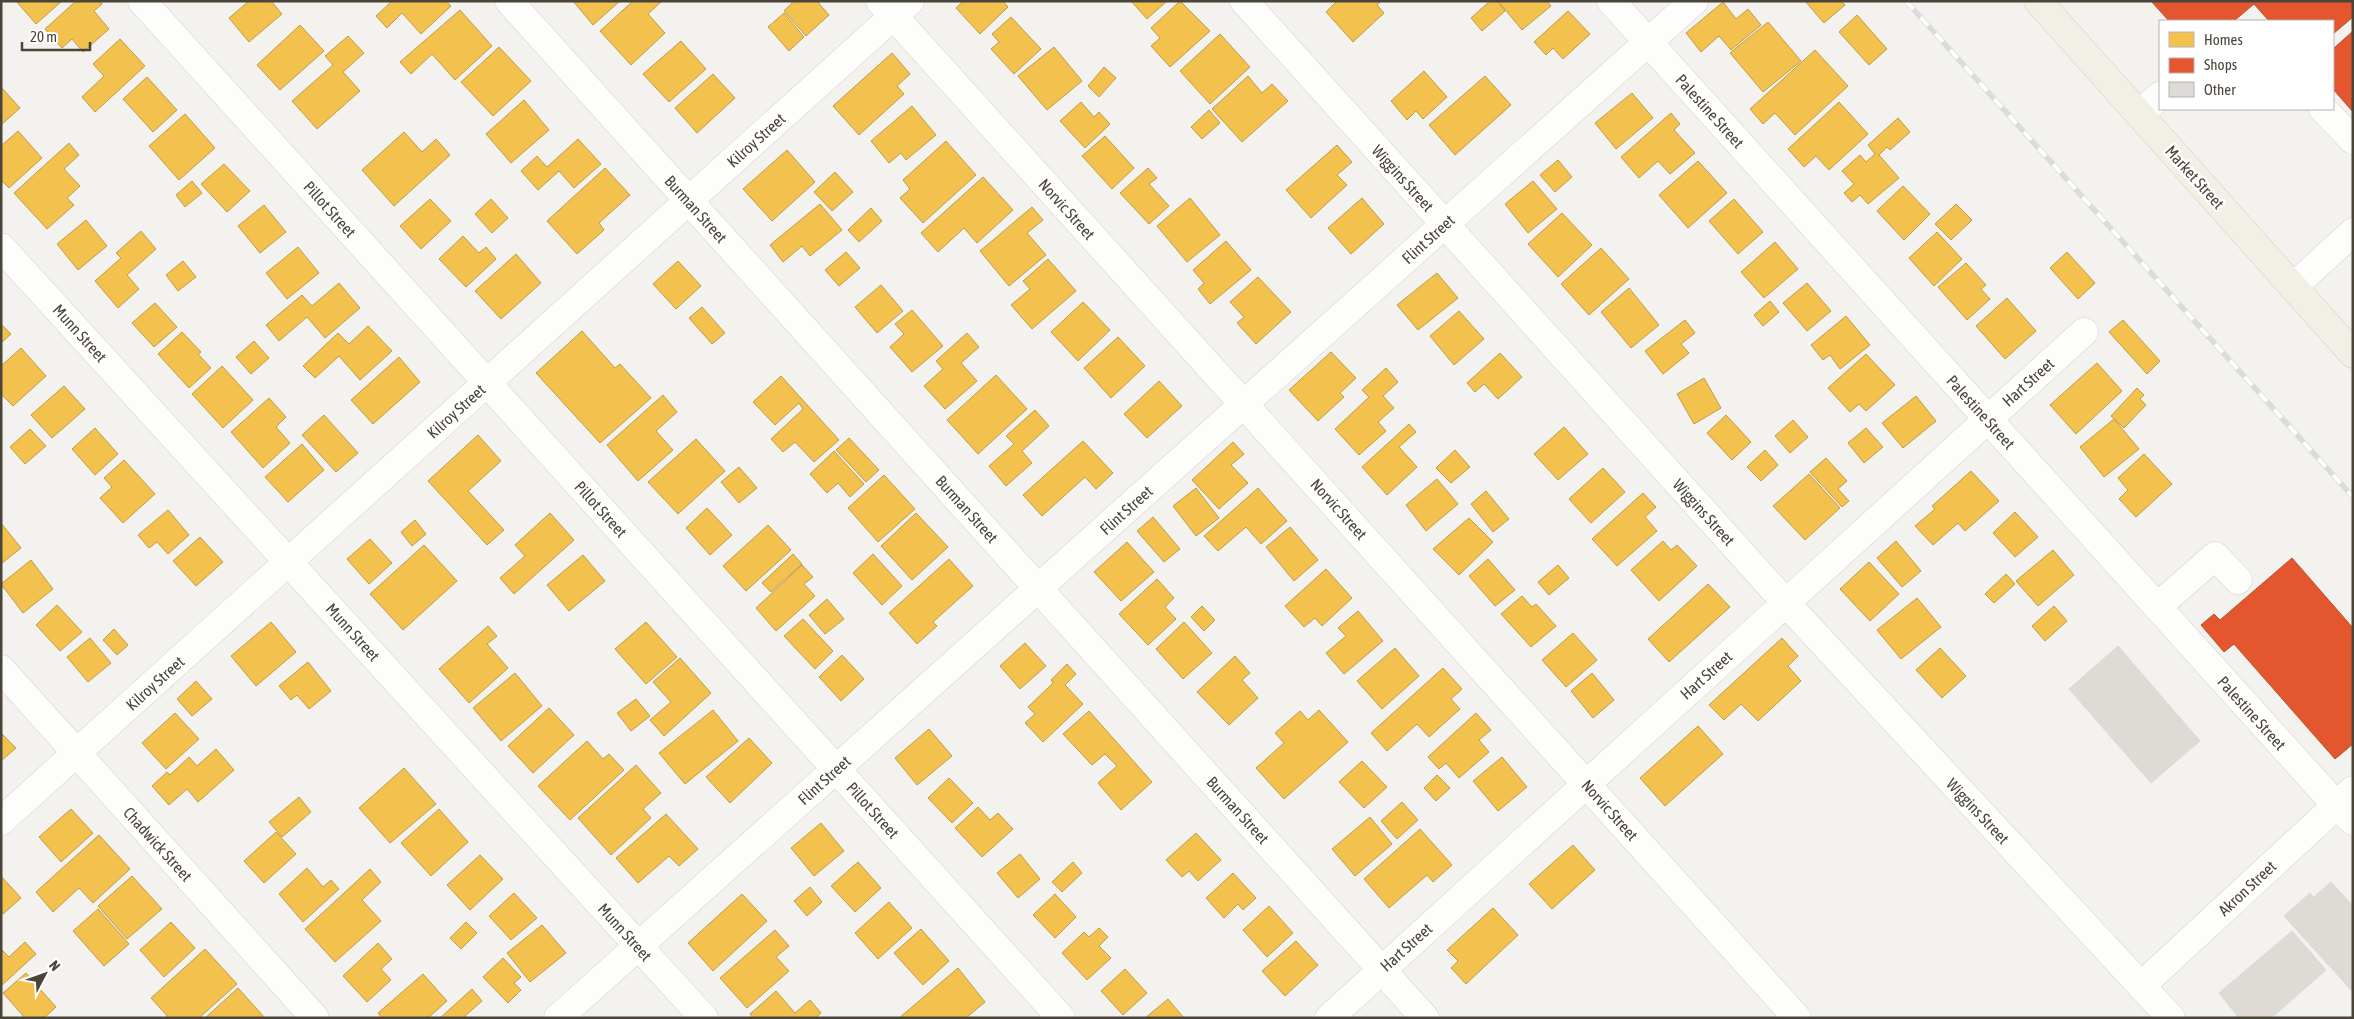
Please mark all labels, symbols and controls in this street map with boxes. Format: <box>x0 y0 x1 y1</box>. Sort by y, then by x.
scale bar <box>22 20 90 52</box>
legend <box>2159 20 2334 110</box>
text: 20 m <box>30 28 57 45</box>
text: Homes <box>2204 31 2243 48</box>
text: Shops <box>2204 56 2237 73</box>
street label: Palestine Street <box>1672 71 1748 152</box>
text: Other <box>2204 81 2236 98</box>
street label: Kilroy Street <box>723 109 790 171</box>
street label: Wiggins Street <box>1368 141 1438 216</box>
street label: Market Street <box>2162 142 2228 213</box>
street label: Burman Street <box>661 172 731 247</box>
street label: Norvic Street <box>1035 175 1099 243</box>
street label: Pillot Street <box>300 177 360 241</box>
street label: Flint Street <box>1398 211 1458 267</box>
street label: Munn Street <box>49 300 111 366</box>
street label: Hart Street <box>1998 354 2058 410</box>
street label: Palestine Street <box>1943 372 2019 453</box>
street label: Kilroy Street <box>423 380 490 442</box>
street label: Burman Street <box>932 472 1002 547</box>
street label: Norvic Street <box>1307 475 1371 543</box>
street label: Wiggins Street <box>1669 475 1739 550</box>
street label: Pillot Street <box>571 477 631 541</box>
street label: Flint Street <box>1096 482 1156 538</box>
street label: Munn Street <box>322 599 384 665</box>
street label: Hart Street <box>1676 647 1736 703</box>
street label: Kilroy Street <box>122 652 189 714</box>
street label: Palestine Street <box>2214 673 2290 754</box>
street label: Flint Street <box>794 752 854 808</box>
street label: Burman Street <box>1203 773 1273 848</box>
street label: Wiggins Street <box>1942 774 2013 848</box>
street label: Norvic Street <box>1578 776 1642 844</box>
street label: Pillot Street <box>843 778 903 842</box>
street label: Chadwick Street <box>120 803 196 885</box>
street label: Akron Street <box>2214 857 2280 919</box>
street label: Munn Street <box>594 899 656 965</box>
street label: Hart Street <box>1376 919 1436 975</box>
north arrow <box>20 949 70 999</box>
text: N <box>46 957 64 974</box>

